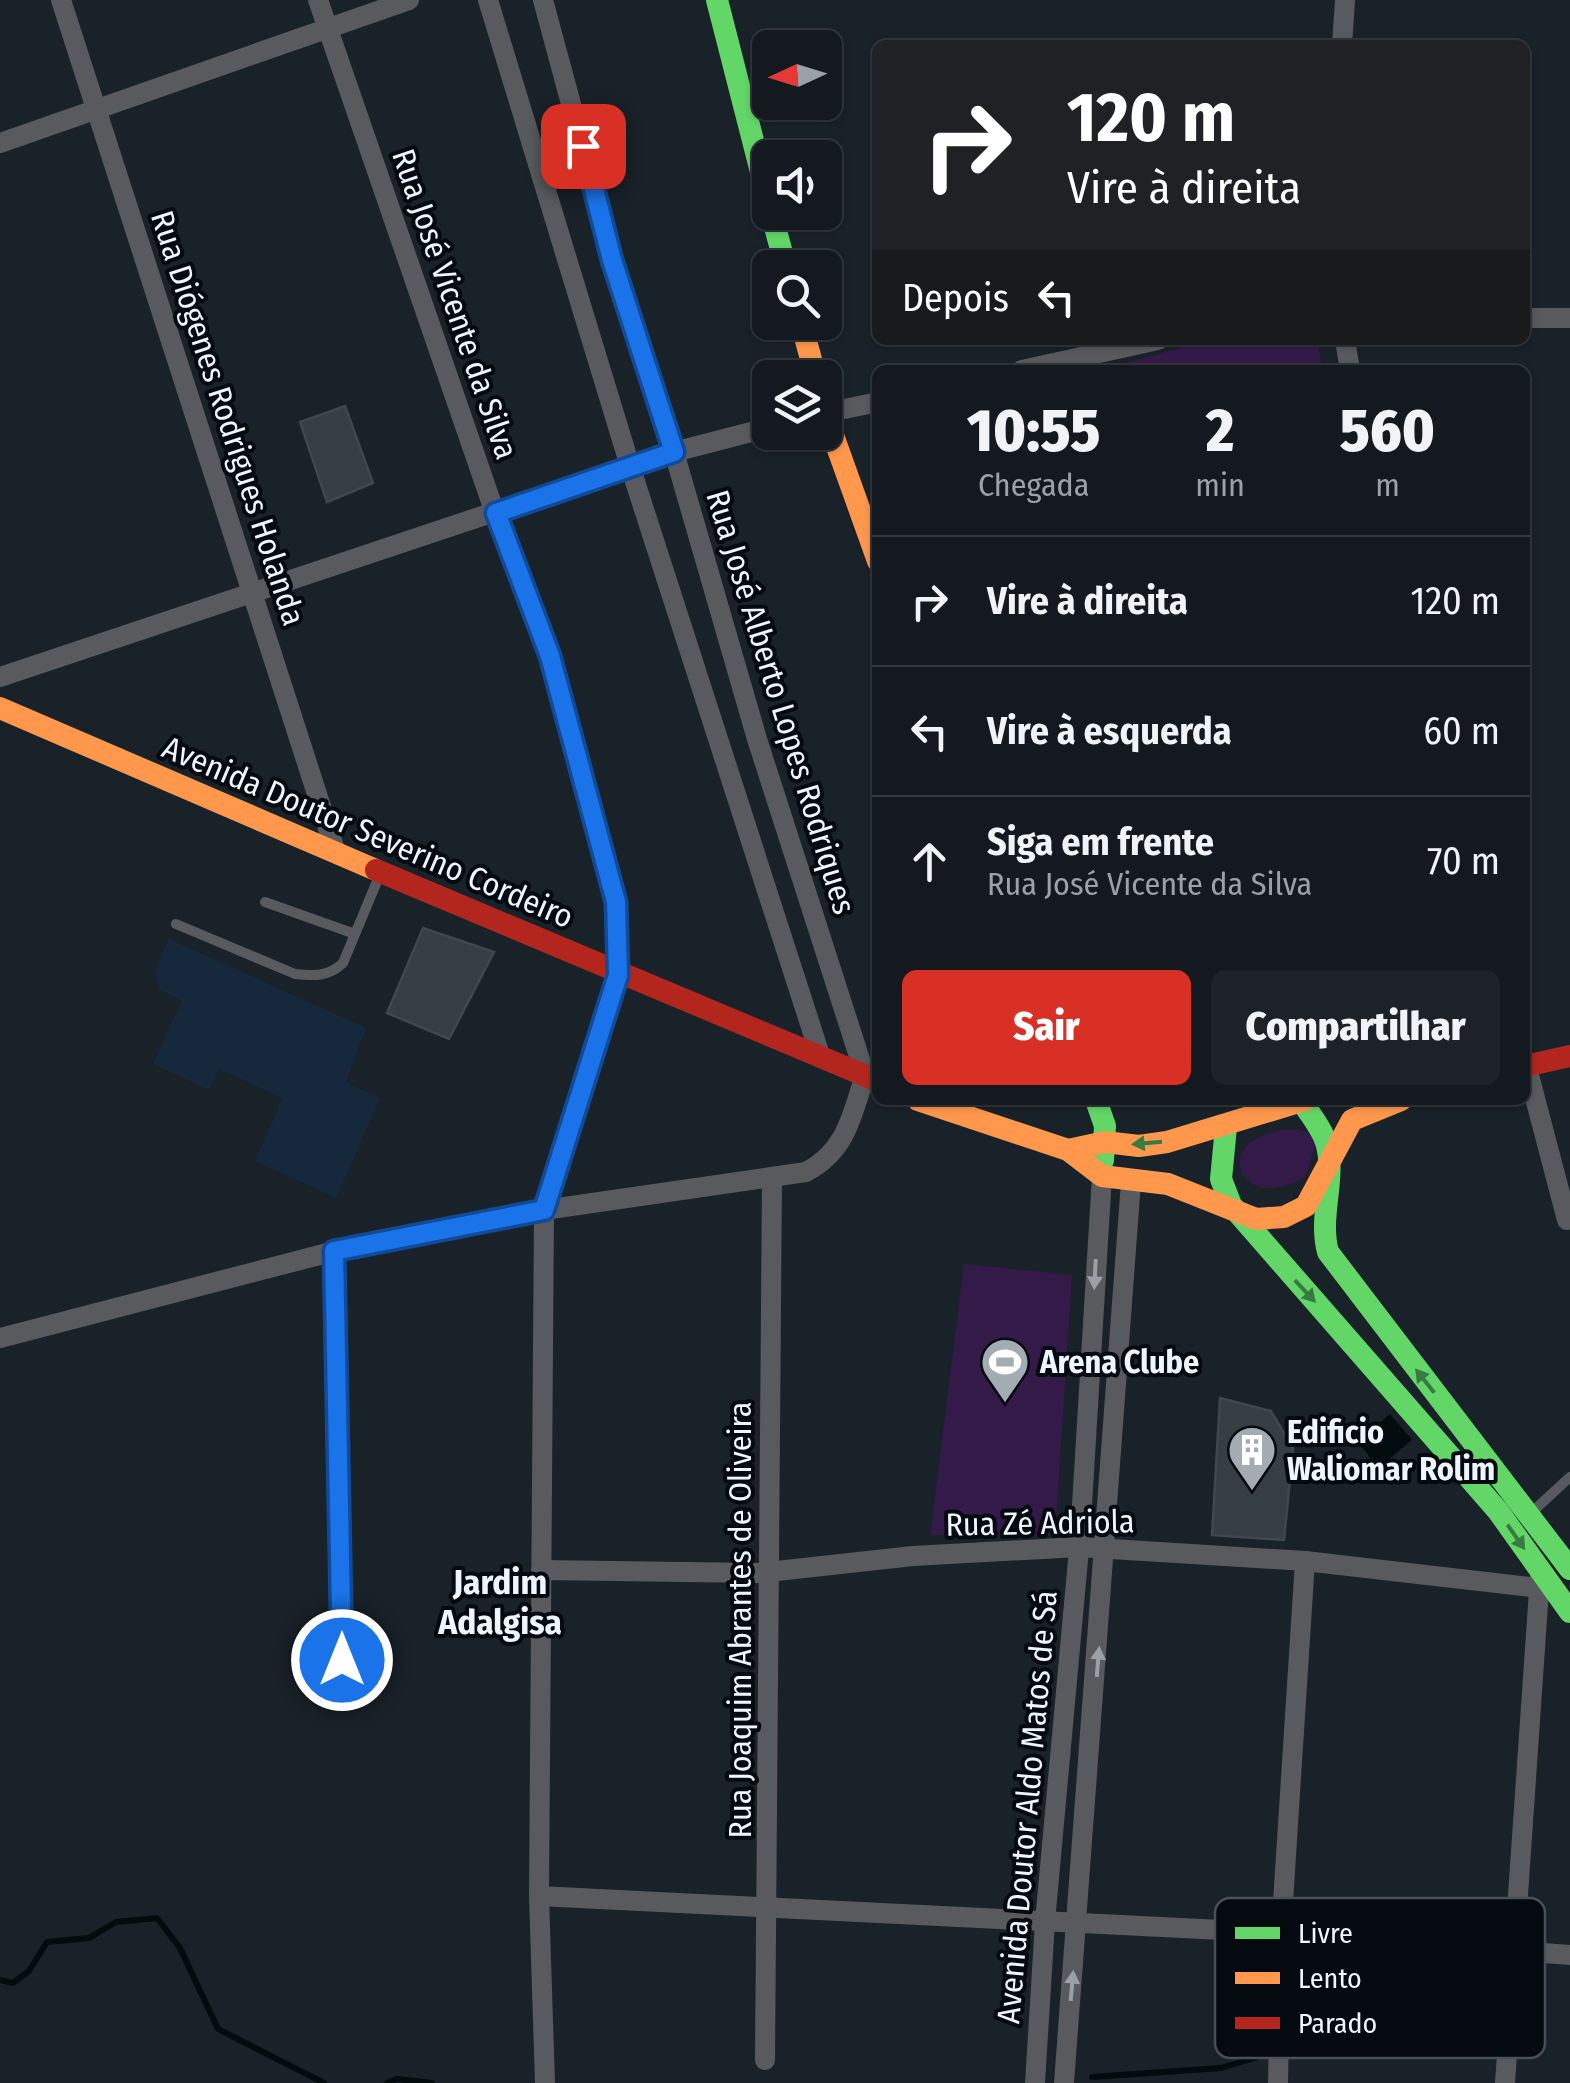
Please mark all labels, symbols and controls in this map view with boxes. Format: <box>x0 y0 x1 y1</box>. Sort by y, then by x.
north arrow <box>752 30 842 120</box>
map controls <box>752 30 842 450</box>
text: 120 m <box>1067 76 1235 160</box>
icon: right <box>902 80 1032 210</box>
pin <box>541 104 626 189</box>
icon: arrive <box>556 119 611 174</box>
button: sound <box>752 140 842 230</box>
street label: Rua José Vicente da Silva <box>384 144 526 464</box>
text: Vire à direita <box>1067 161 1301 215</box>
street label: Rua Diógenes Rodrigues Holanda <box>143 206 313 630</box>
button: search <box>752 250 842 340</box>
icon: left <box>1029 270 1084 325</box>
text: Depois <box>902 275 1009 321</box>
button: layers <box>752 360 842 450</box>
text: 10:55 <box>967 395 1100 467</box>
text: 2 <box>1206 395 1234 467</box>
text: 560 <box>1340 395 1435 467</box>
text: Chegada <box>978 466 1089 504</box>
text: min <box>1195 466 1245 504</box>
text: m <box>1375 466 1400 504</box>
street label: Rua José Alberto Lopes Rodriques <box>698 485 864 919</box>
icon: right <box>902 574 957 629</box>
text: Vire à direita <box>987 578 1188 624</box>
text: 120 m <box>1410 578 1500 624</box>
icon: left <box>902 704 957 759</box>
text: Vire à esquerda <box>987 708 1232 754</box>
text: 60 m <box>1423 708 1500 754</box>
street label: Avenida Doutor Severino Cordeiro <box>157 728 579 936</box>
text: Siga em frente <box>987 819 1214 865</box>
icon: ahead <box>902 834 957 889</box>
text: 70 m <box>1427 838 1500 884</box>
text: Rua José Vicente da Silva <box>987 865 1312 903</box>
button: Sair <box>902 970 1191 1085</box>
button: Compartilhar <box>1211 970 1500 1085</box>
one-way arrow <box>1131 1136 1163 1152</box>
one-way arrow <box>1087 1258 1103 1290</box>
one-way arrow <box>1293 1278 1316 1302</box>
sports icon: Arena Clube <box>979 1336 1031 1404</box>
place label: Arena Clube <box>1039 1343 1199 1381</box>
one-way arrow <box>1415 1368 1436 1394</box>
street label: Rua Joaquim Abrantes de Oliveira <box>721 1402 759 1838</box>
place label: Edificio Waliomar Rolim <box>1287 1413 1495 1488</box>
building icon: Edificio Waliomar Rolim <box>1226 1424 1278 1492</box>
street label: Rua Zé Adriola <box>945 1502 1135 1544</box>
one-way arrow <box>1506 1524 1525 1550</box>
district label: Jardim Adalgisa <box>437 1561 562 1643</box>
street label: Avenida Doutor Aldo Matos de Sá <box>989 1589 1065 2025</box>
position arrow <box>290 1608 394 1712</box>
one-way arrow <box>1090 1645 1106 1677</box>
legend <box>1215 1898 1545 2058</box>
text: Livre <box>1298 1917 1353 1950</box>
text: Lento <box>1298 1962 1362 1995</box>
one-way arrow <box>1064 1969 1080 2001</box>
text: Parado <box>1298 2007 1377 2040</box>

